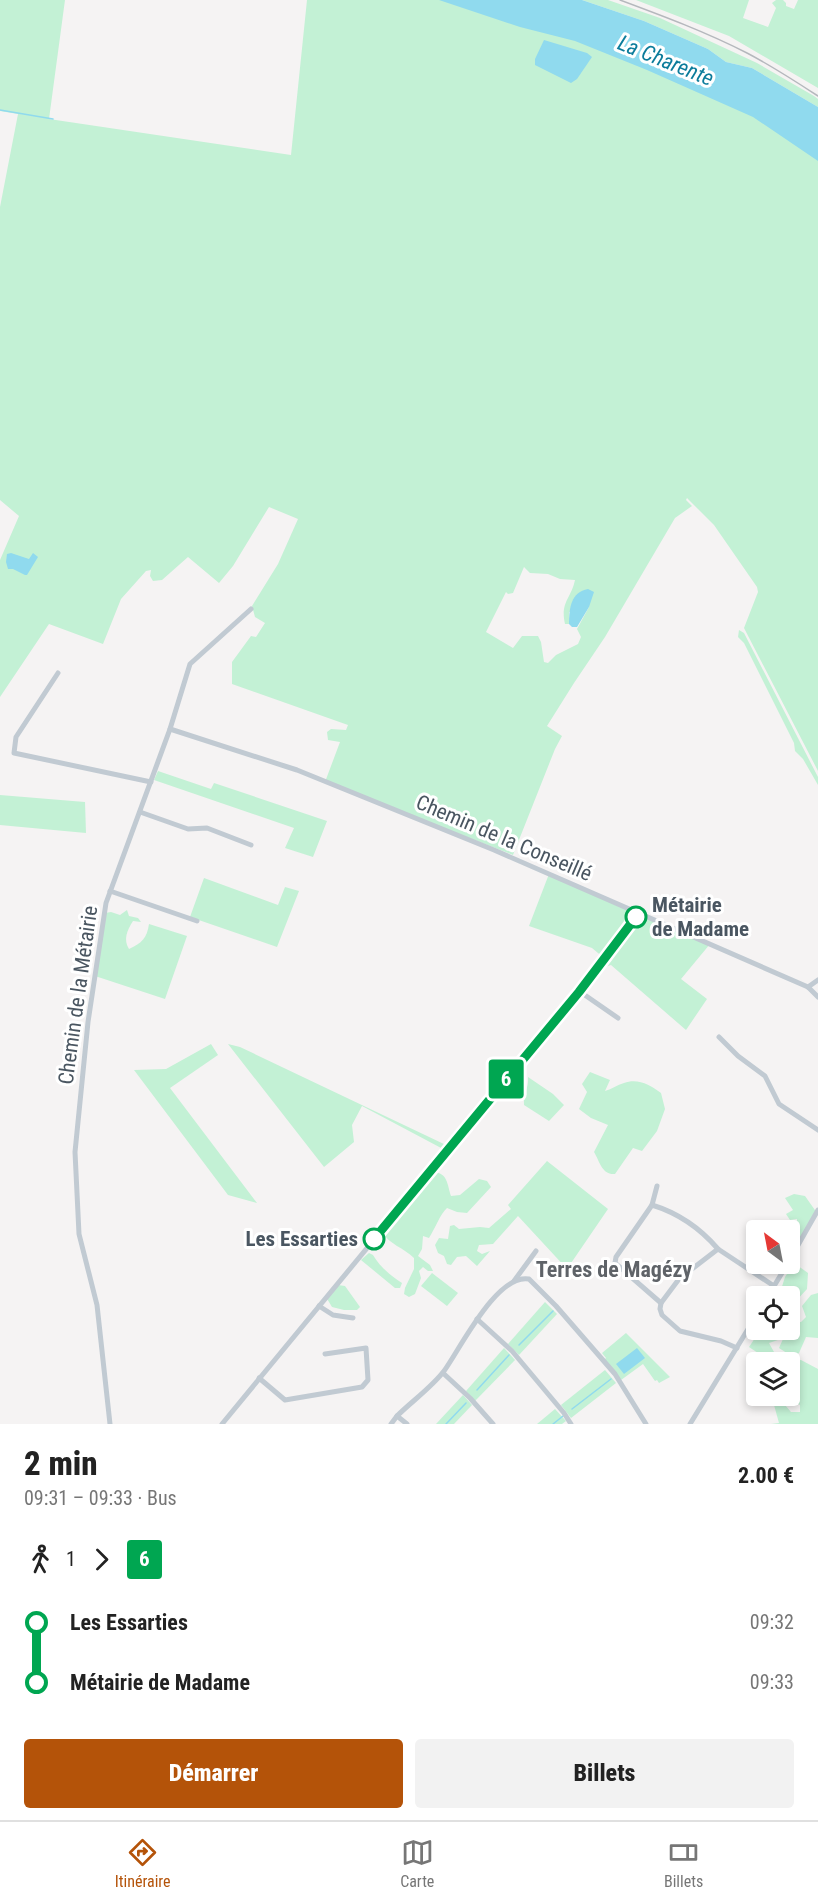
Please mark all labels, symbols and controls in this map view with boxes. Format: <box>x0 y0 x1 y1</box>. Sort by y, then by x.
water label: La Charente <box>614 30 717 91</box>
street label: Chemin de la Conseillé <box>412 790 596 886</box>
place label: Métairie de Madame <box>652 893 749 941</box>
street label: Chemin de la Métairie <box>54 904 102 1086</box>
marker: Métairie de Madame <box>625 906 647 928</box>
line badge: 6 <box>486 1060 526 1098</box>
text: 6 <box>501 1067 511 1091</box>
north arrow <box>746 1220 800 1274</box>
map controls <box>746 1220 800 1406</box>
place label: Les Essarties <box>245 1227 358 1251</box>
marker: Les Essarties <box>363 1228 385 1250</box>
district label: Terres de Magézy <box>536 1257 692 1282</box>
button: locate <box>746 1286 800 1340</box>
button: layers <box>746 1352 800 1406</box>
text: 2 min <box>24 1444 98 1483</box>
text: 2.00 € <box>738 1463 794 1488</box>
text: 09:31 – 09:33 · Bus <box>24 1486 177 1510</box>
icon: walk <box>24 1543 57 1576</box>
icon: forward <box>85 1543 118 1576</box>
text: 1 <box>66 1547 76 1571</box>
text: 6 <box>139 1547 150 1571</box>
text: Les Essarties <box>70 1610 188 1635</box>
text: 09:32 <box>750 1610 794 1634</box>
text: Métairie de Madame <box>70 1670 250 1695</box>
text: 09:33 <box>750 1670 794 1694</box>
button: Démarrer <box>24 1739 403 1808</box>
button: Billets <box>415 1739 794 1808</box>
tab: Itinéraire <box>115 1836 171 1891</box>
tab: Carte <box>400 1836 434 1891</box>
tab: Billets <box>664 1836 703 1891</box>

